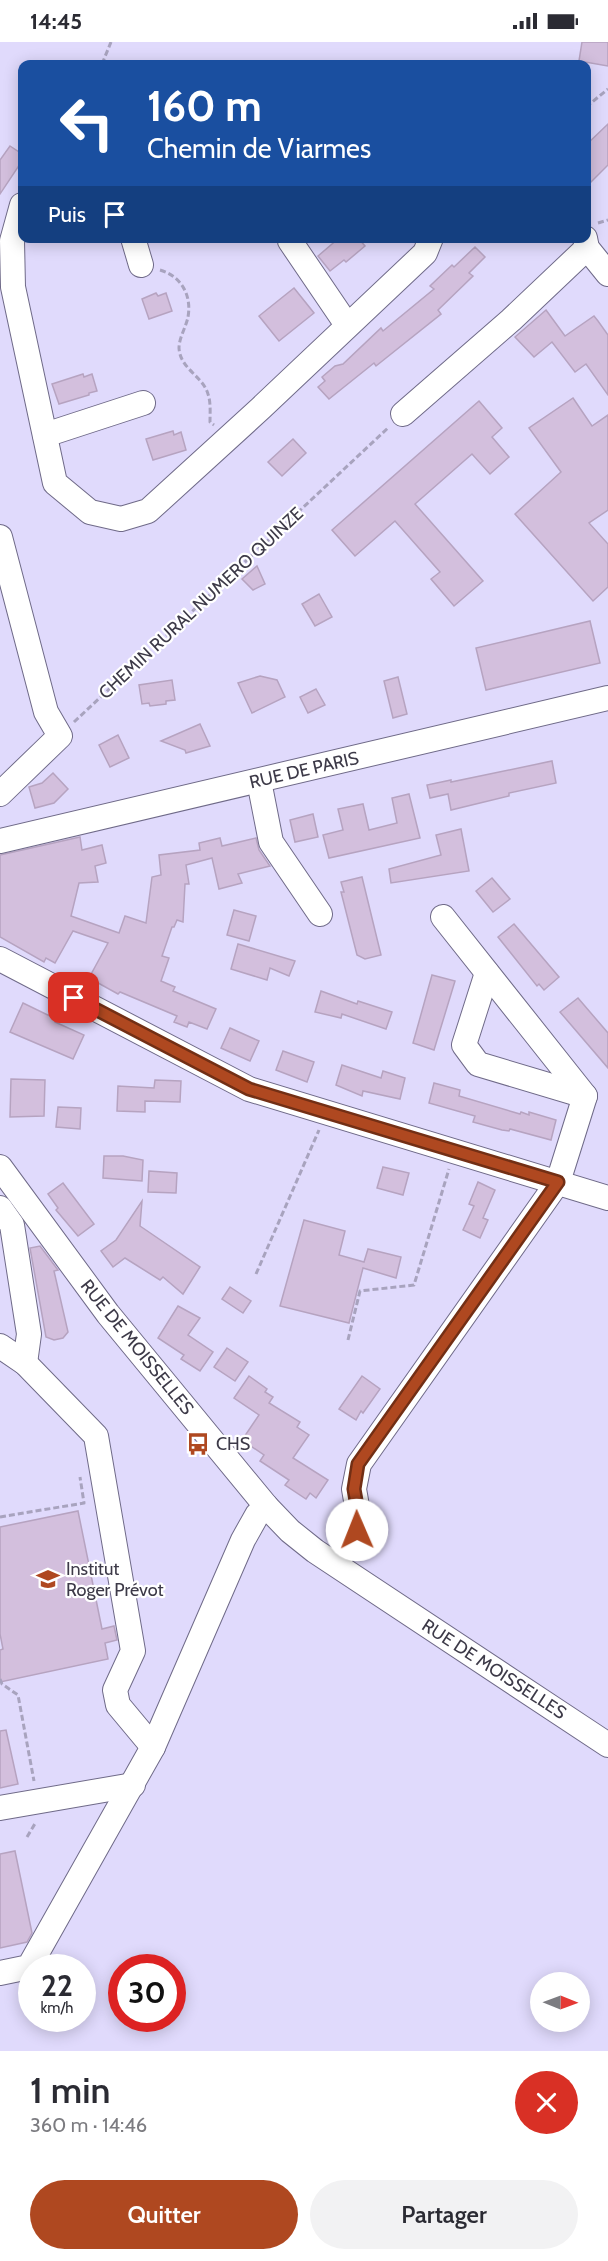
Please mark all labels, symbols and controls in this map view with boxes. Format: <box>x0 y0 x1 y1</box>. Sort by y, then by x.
text: 14:45 <box>30 8 82 35</box>
text: 160 m <box>147 80 262 132</box>
icon: left <box>48 84 126 162</box>
text: Chemin de Viarmes <box>147 132 371 165</box>
icon: arrive <box>98 198 131 231</box>
text: Puis <box>48 201 86 228</box>
street label: CHEMIN RURAL NUMERO QUINZE <box>94 502 308 704</box>
street label: RUE DE PARIS <box>247 747 361 793</box>
pin <box>48 972 99 1023</box>
icon: arrive <box>57 981 90 1014</box>
street label: RUE DE MOISSELLES <box>76 1275 198 1419</box>
bus stop icon: CHS <box>185 1431 211 1457</box>
place label: CHS <box>216 1433 250 1455</box>
position arrow <box>325 1498 389 1562</box>
place label: Institut Roger Prévot <box>66 1558 164 1601</box>
school or university icon: Institut Roger Prévot <box>35 1566 61 1592</box>
street label: RUE DE MOISSELLES <box>418 1614 570 1724</box>
speed limit sign: 30 <box>108 1954 186 2032</box>
text: 22 <box>41 1967 73 2004</box>
north arrow <box>530 1972 590 2032</box>
map controls <box>530 1972 590 2032</box>
text: km/h <box>41 1999 73 2017</box>
text: 1 min <box>30 2068 110 2112</box>
button: close <box>515 2071 578 2134</box>
text: 360 m · 14:46 <box>30 2113 147 2137</box>
button: Quitter <box>30 2180 298 2249</box>
button: Partager <box>310 2180 578 2249</box>

